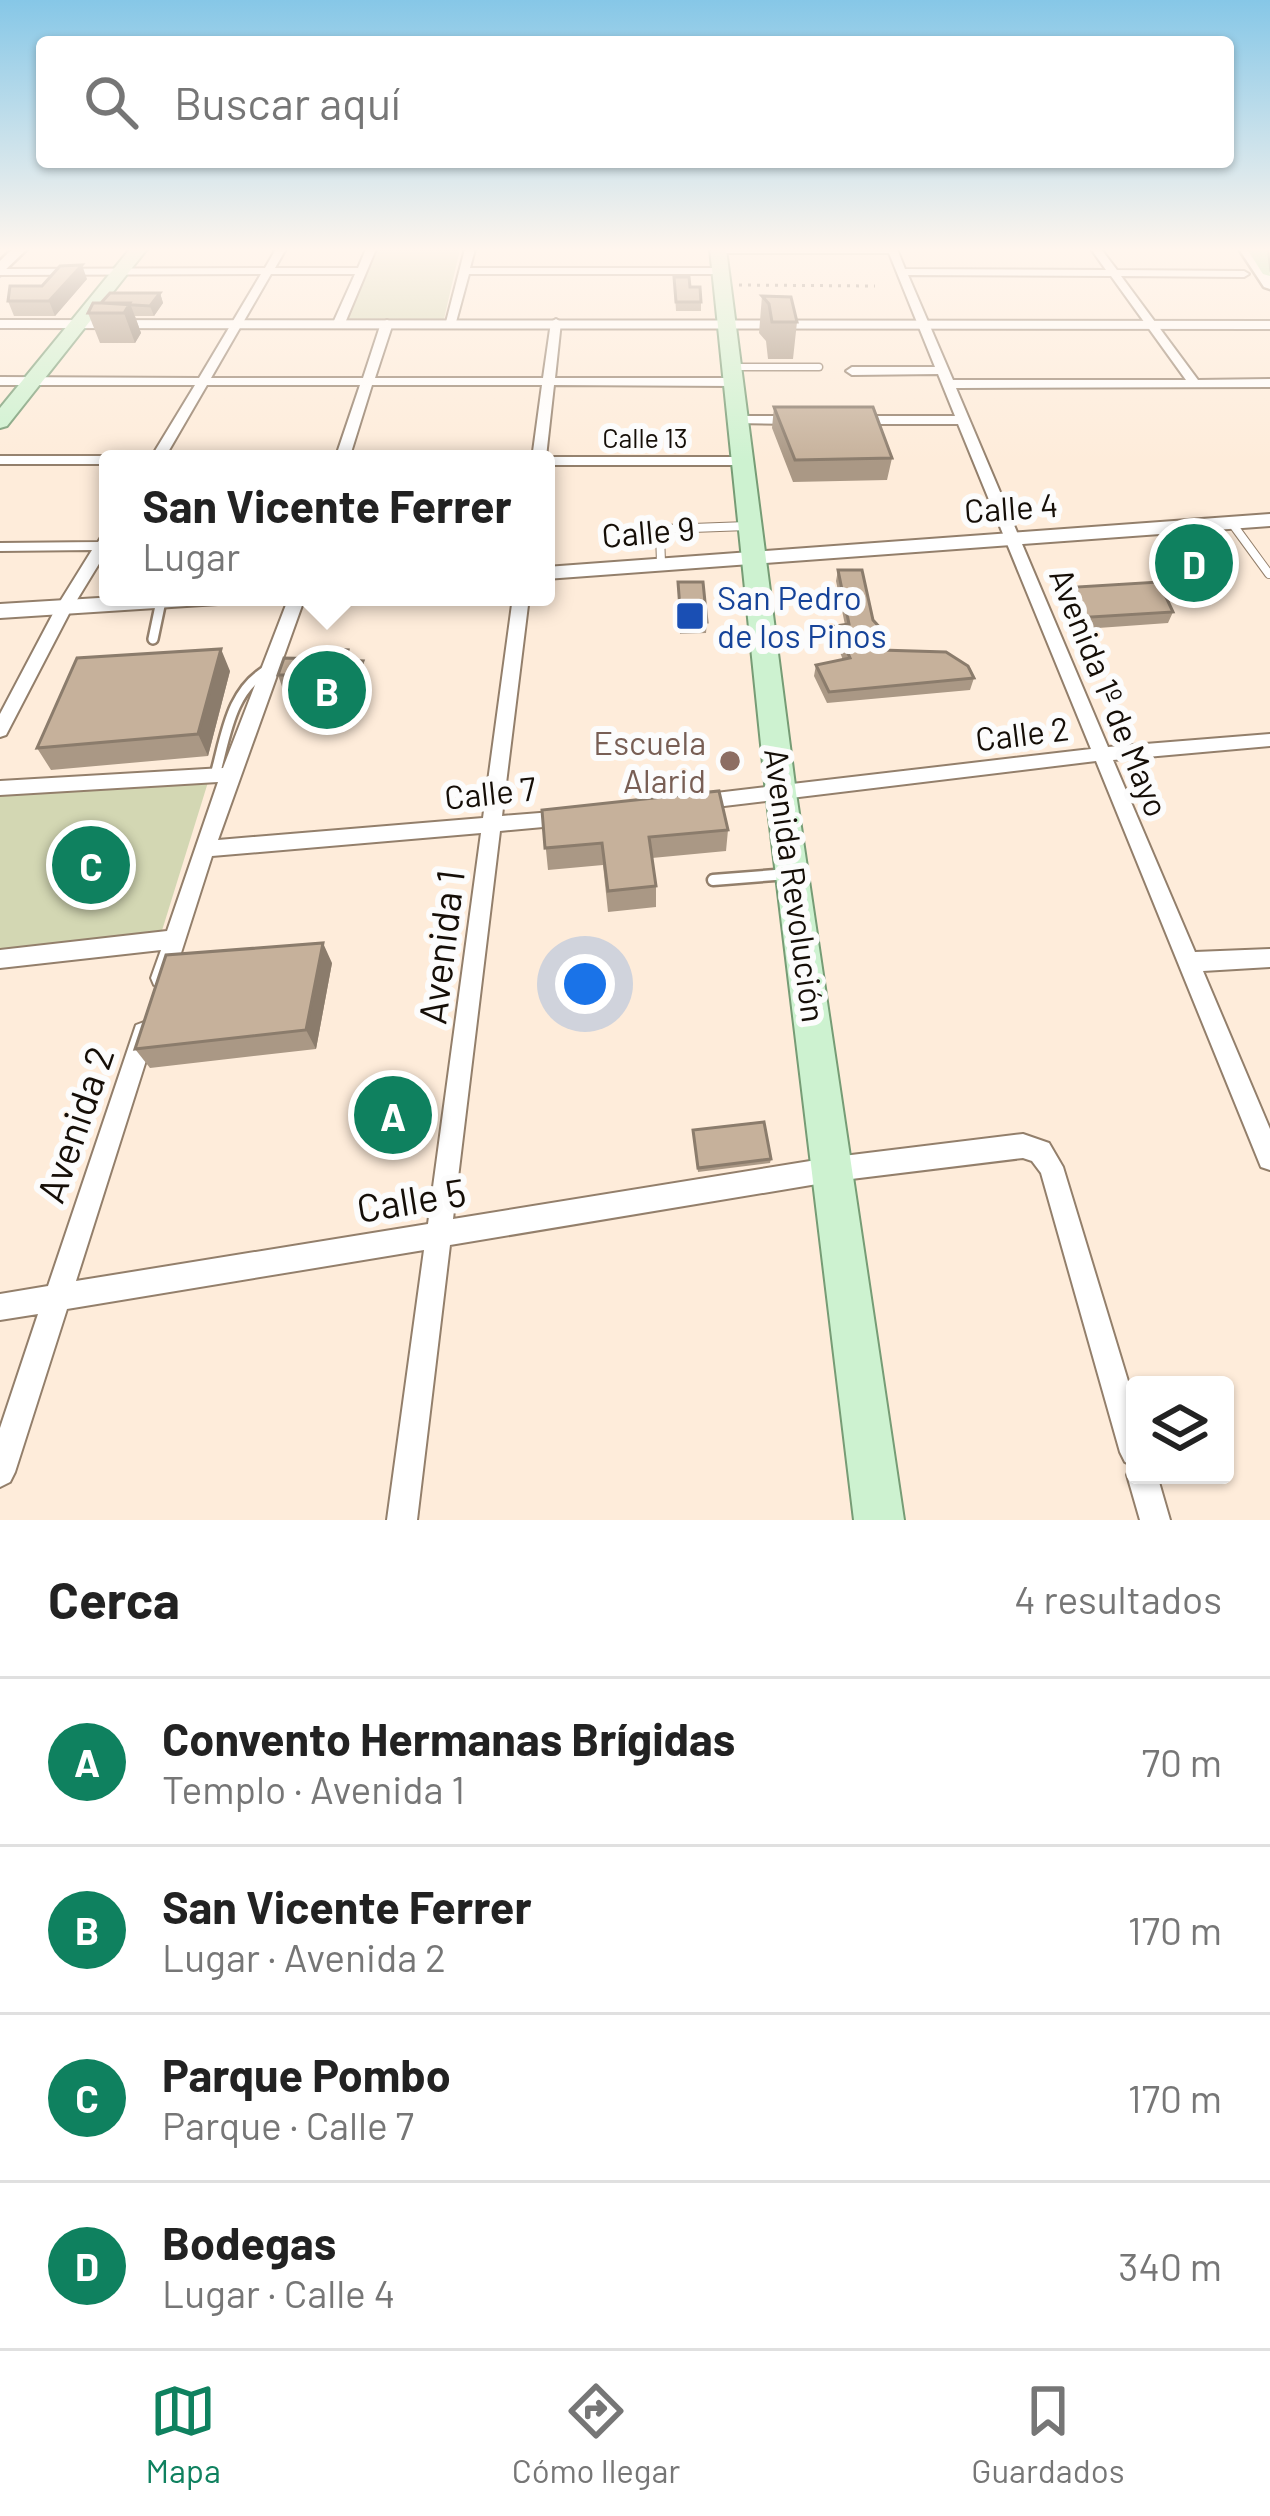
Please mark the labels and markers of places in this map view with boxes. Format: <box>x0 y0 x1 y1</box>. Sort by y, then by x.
pin: D <box>1155 518 1233 608</box>
place label: San Pedro de los Pinos <box>717 577 887 655</box>
marker: San Pedro de los Pinos <box>674 600 706 632</box>
pin: B <box>288 645 366 735</box>
place label: Escuela Alarid <box>593 722 706 800</box>
marker: Escuela Alarid <box>717 748 743 774</box>
pin: C <box>52 820 130 910</box>
pin: A <box>354 1070 432 1160</box>

